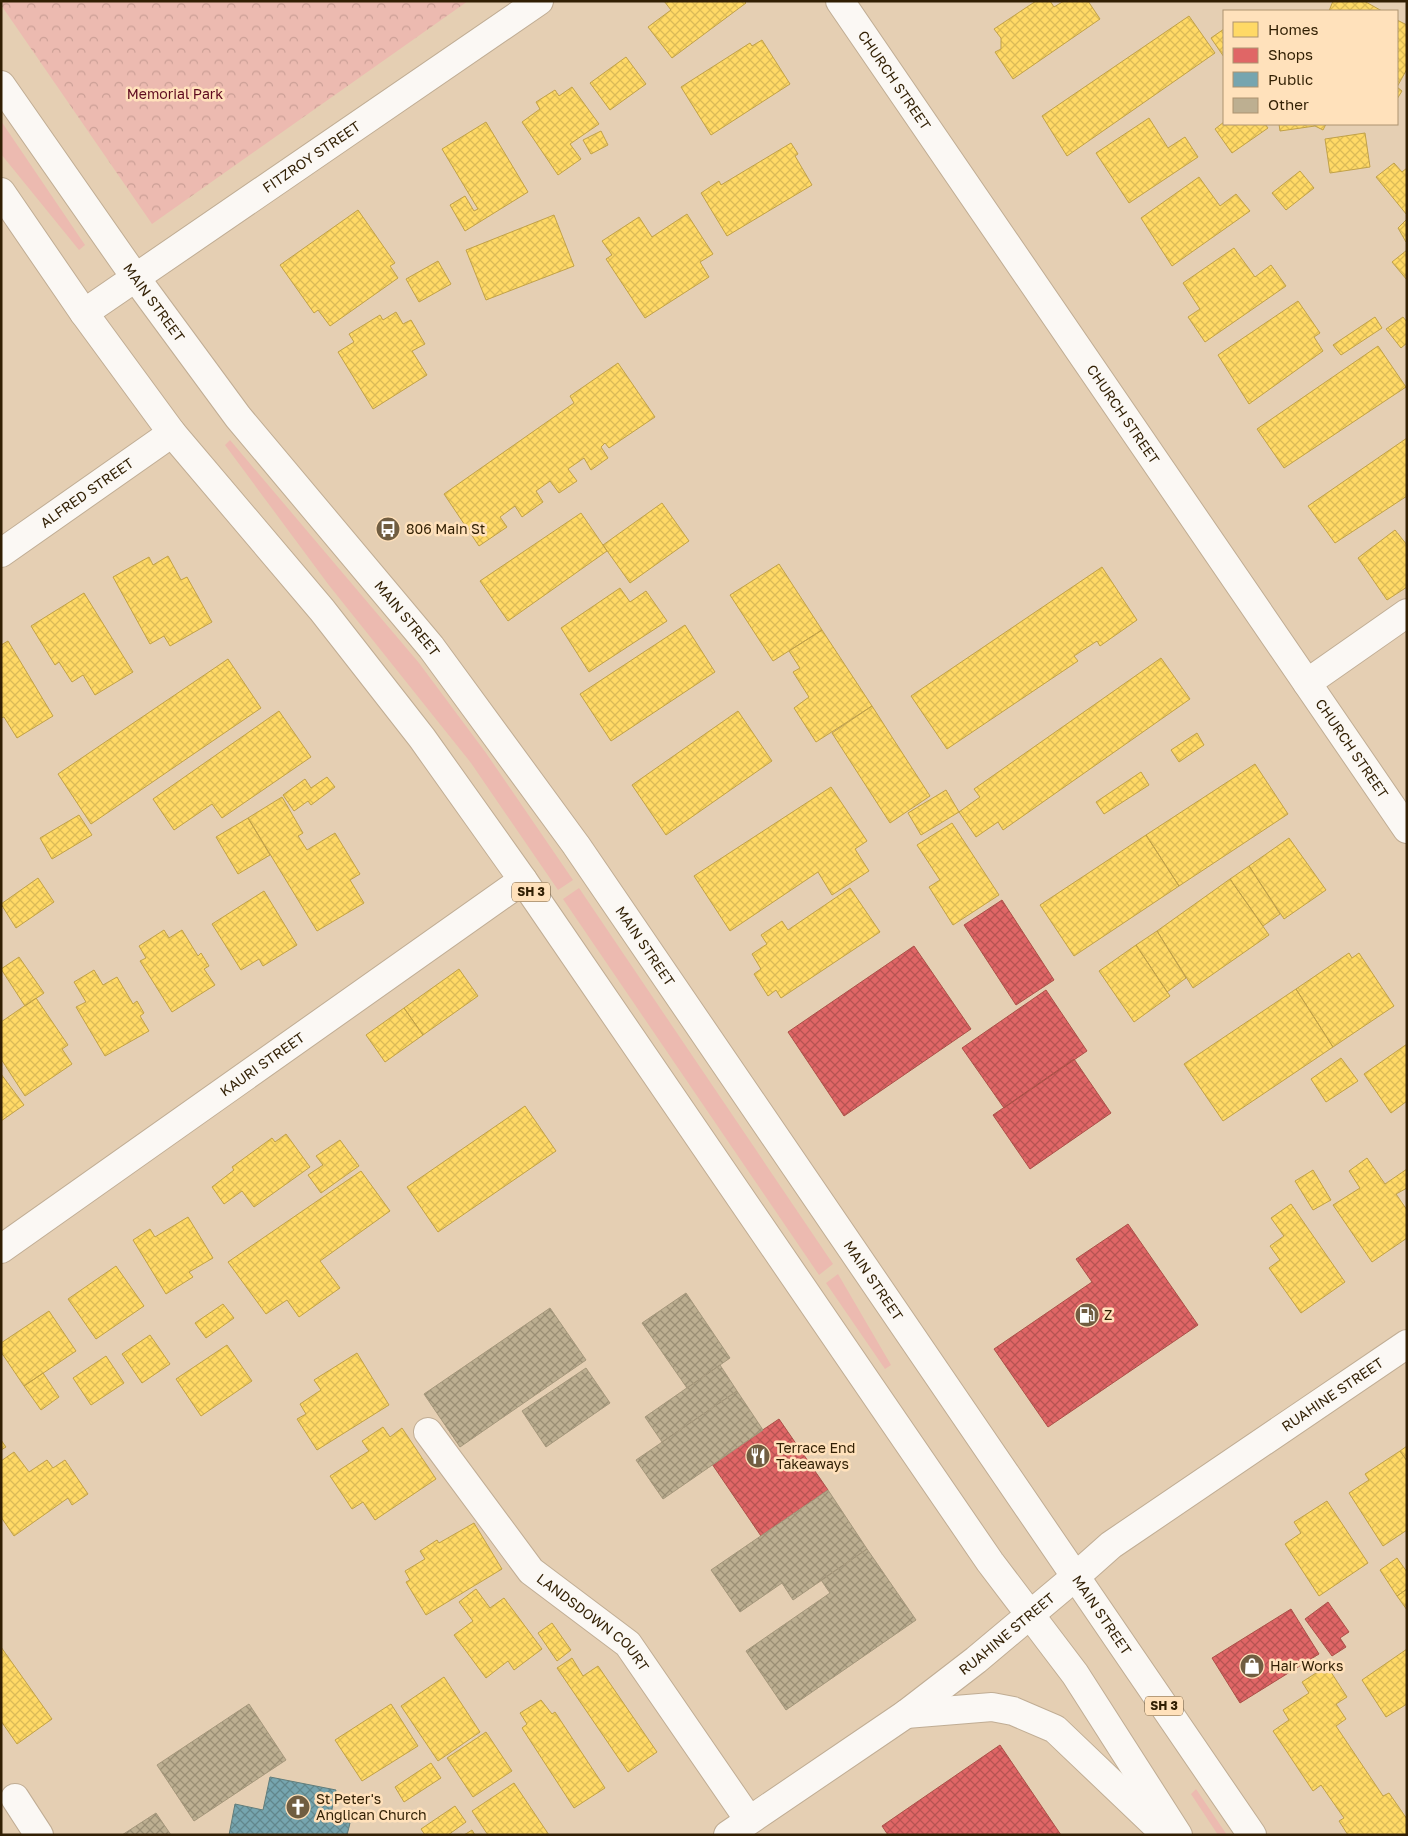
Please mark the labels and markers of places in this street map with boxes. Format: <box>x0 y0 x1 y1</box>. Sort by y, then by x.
bus stop icon: 806 Main St <box>375 516 401 542</box>
place label: 806 Main St <box>406 520 485 537</box>
fuel station icon: Z <box>1074 1302 1100 1328</box>
place label: Z <box>1104 1306 1112 1323</box>
place label: Terrace End Takeaways <box>776 1439 855 1472</box>
restaurant icon: Terrace End Takeaways <box>745 1443 771 1469</box>
shop icon: Hair Works <box>1239 1653 1265 1679</box>
place label: Hair Works <box>1270 1657 1343 1674</box>
place label: St Peter's Anglican Church <box>316 1790 427 1823</box>
church icon: St Peter's Anglican Church <box>285 1794 311 1820</box>

